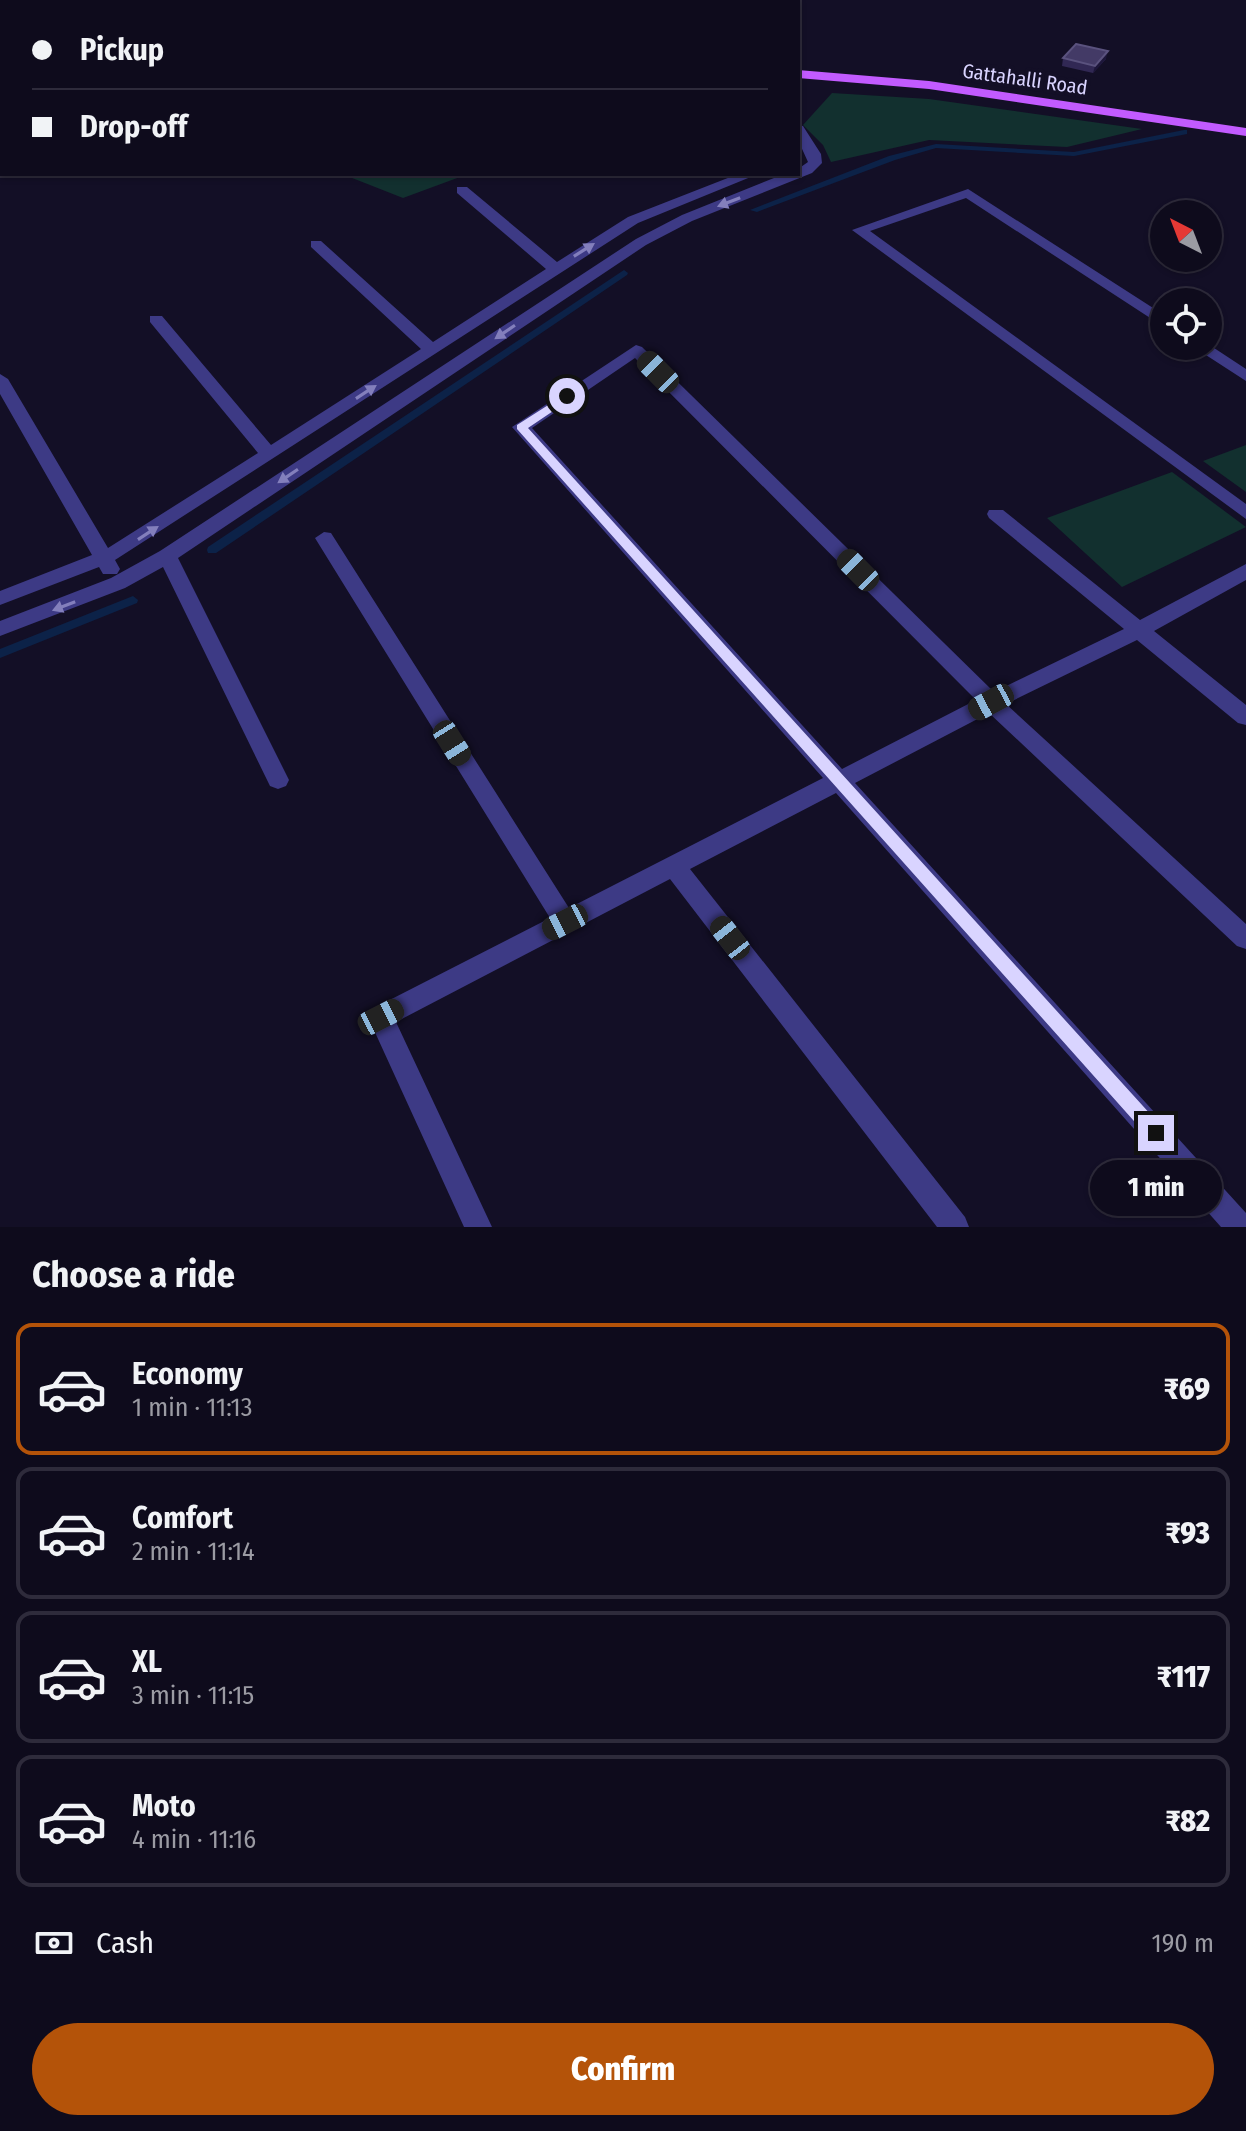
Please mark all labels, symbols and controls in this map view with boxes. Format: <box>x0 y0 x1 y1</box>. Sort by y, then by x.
text: Pickup <box>80 32 164 68</box>
street label: Gattahalli Road <box>961 58 1089 100</box>
text: Drop-off <box>80 109 187 145</box>
one-way arrow <box>717 196 741 209</box>
north arrow <box>1150 200 1222 272</box>
map controls <box>1150 200 1222 360</box>
one-way arrow <box>573 244 595 258</box>
button: locate <box>1150 288 1222 360</box>
one-way arrow <box>495 324 516 339</box>
car <box>633 347 683 397</box>
route start <box>549 378 585 414</box>
one-way arrow <box>356 385 377 400</box>
one-way arrow <box>278 468 299 483</box>
one-way arrow <box>137 525 158 540</box>
car <box>833 545 883 595</box>
one-way arrow <box>52 600 76 613</box>
car <box>964 680 1018 724</box>
car <box>429 716 475 770</box>
car <box>538 900 592 944</box>
car <box>706 912 754 964</box>
car <box>354 995 408 1039</box>
route end <box>1138 1115 1174 1151</box>
callout: 1 min <box>1090 1161 1222 1217</box>
text: 1 min <box>1128 1172 1184 1203</box>
text: Choose a ride <box>32 1253 235 1297</box>
icon: car <box>36 1353 108 1425</box>
text: Economy <box>132 1356 243 1392</box>
text: ₹69 <box>1164 1371 1210 1407</box>
text: 1 min · 11:13 <box>132 1392 252 1423</box>
icon: car <box>36 1497 108 1569</box>
text: Comfort <box>132 1500 233 1536</box>
text: ₹93 <box>1166 1515 1210 1551</box>
text: 2 min · 11:14 <box>132 1536 255 1567</box>
icon: car <box>36 1641 108 1713</box>
text: XL <box>132 1644 162 1680</box>
text: ₹117 <box>1157 1659 1210 1695</box>
text: 3 min · 11:15 <box>132 1680 254 1711</box>
icon: car <box>36 1785 108 1857</box>
text: Moto <box>132 1788 196 1824</box>
text: ₹82 <box>1165 1803 1210 1839</box>
text: 4 min · 11:16 <box>132 1824 256 1855</box>
icon: cash <box>32 1921 76 1965</box>
text: Cash <box>96 1925 154 1961</box>
text: 190 m <box>1152 1928 1214 1959</box>
button: Confirm <box>32 2023 1214 2115</box>

